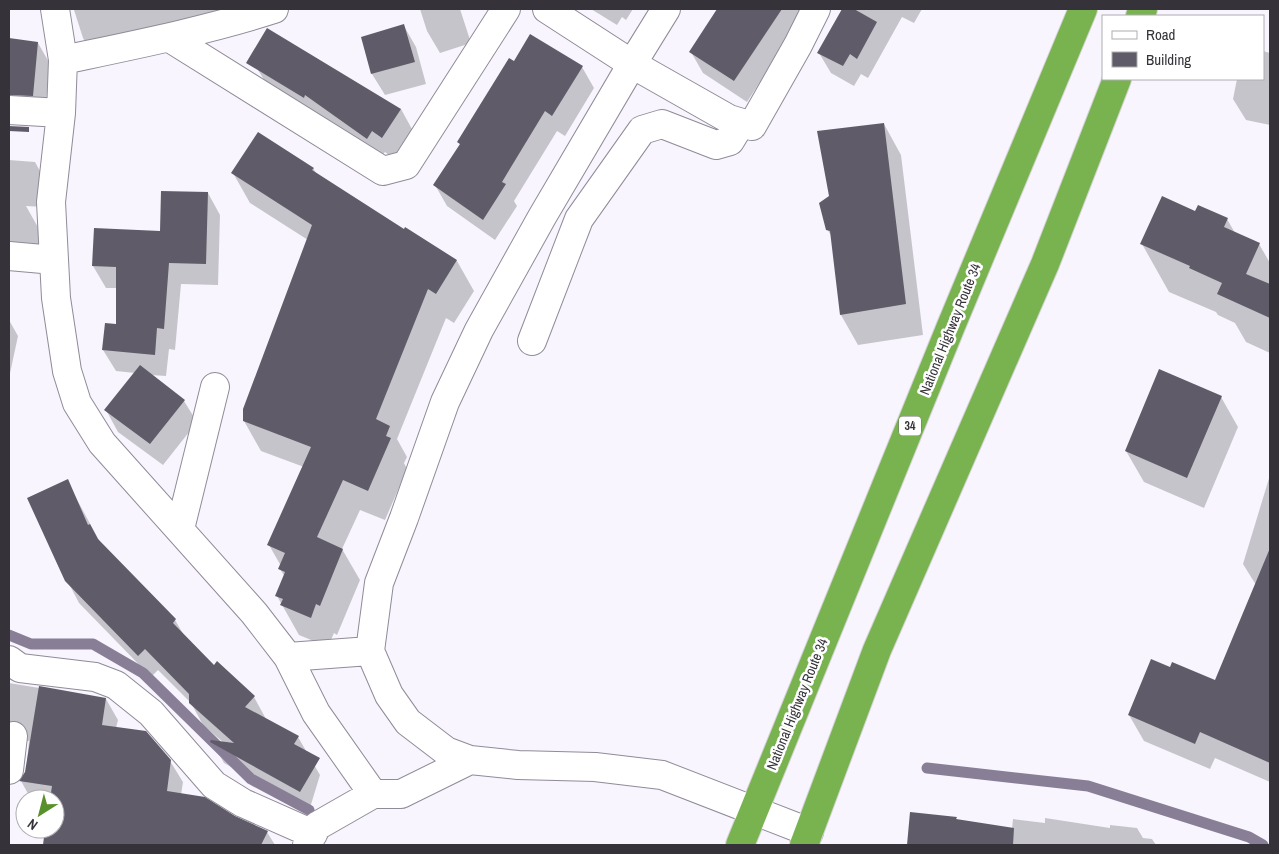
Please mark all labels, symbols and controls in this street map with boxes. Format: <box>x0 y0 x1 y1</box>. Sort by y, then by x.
legend <box>1102 15 1264 80</box>
text: Road <box>1146 24 1175 45</box>
text: Building <box>1146 49 1191 70</box>
street label: National Highway Route 34 <box>915 260 985 397</box>
road number: 34 <box>899 416 921 436</box>
street label: National Highway Route 34 <box>762 635 832 772</box>
north arrow <box>15 789 65 839</box>
text: N <box>24 815 41 834</box>

